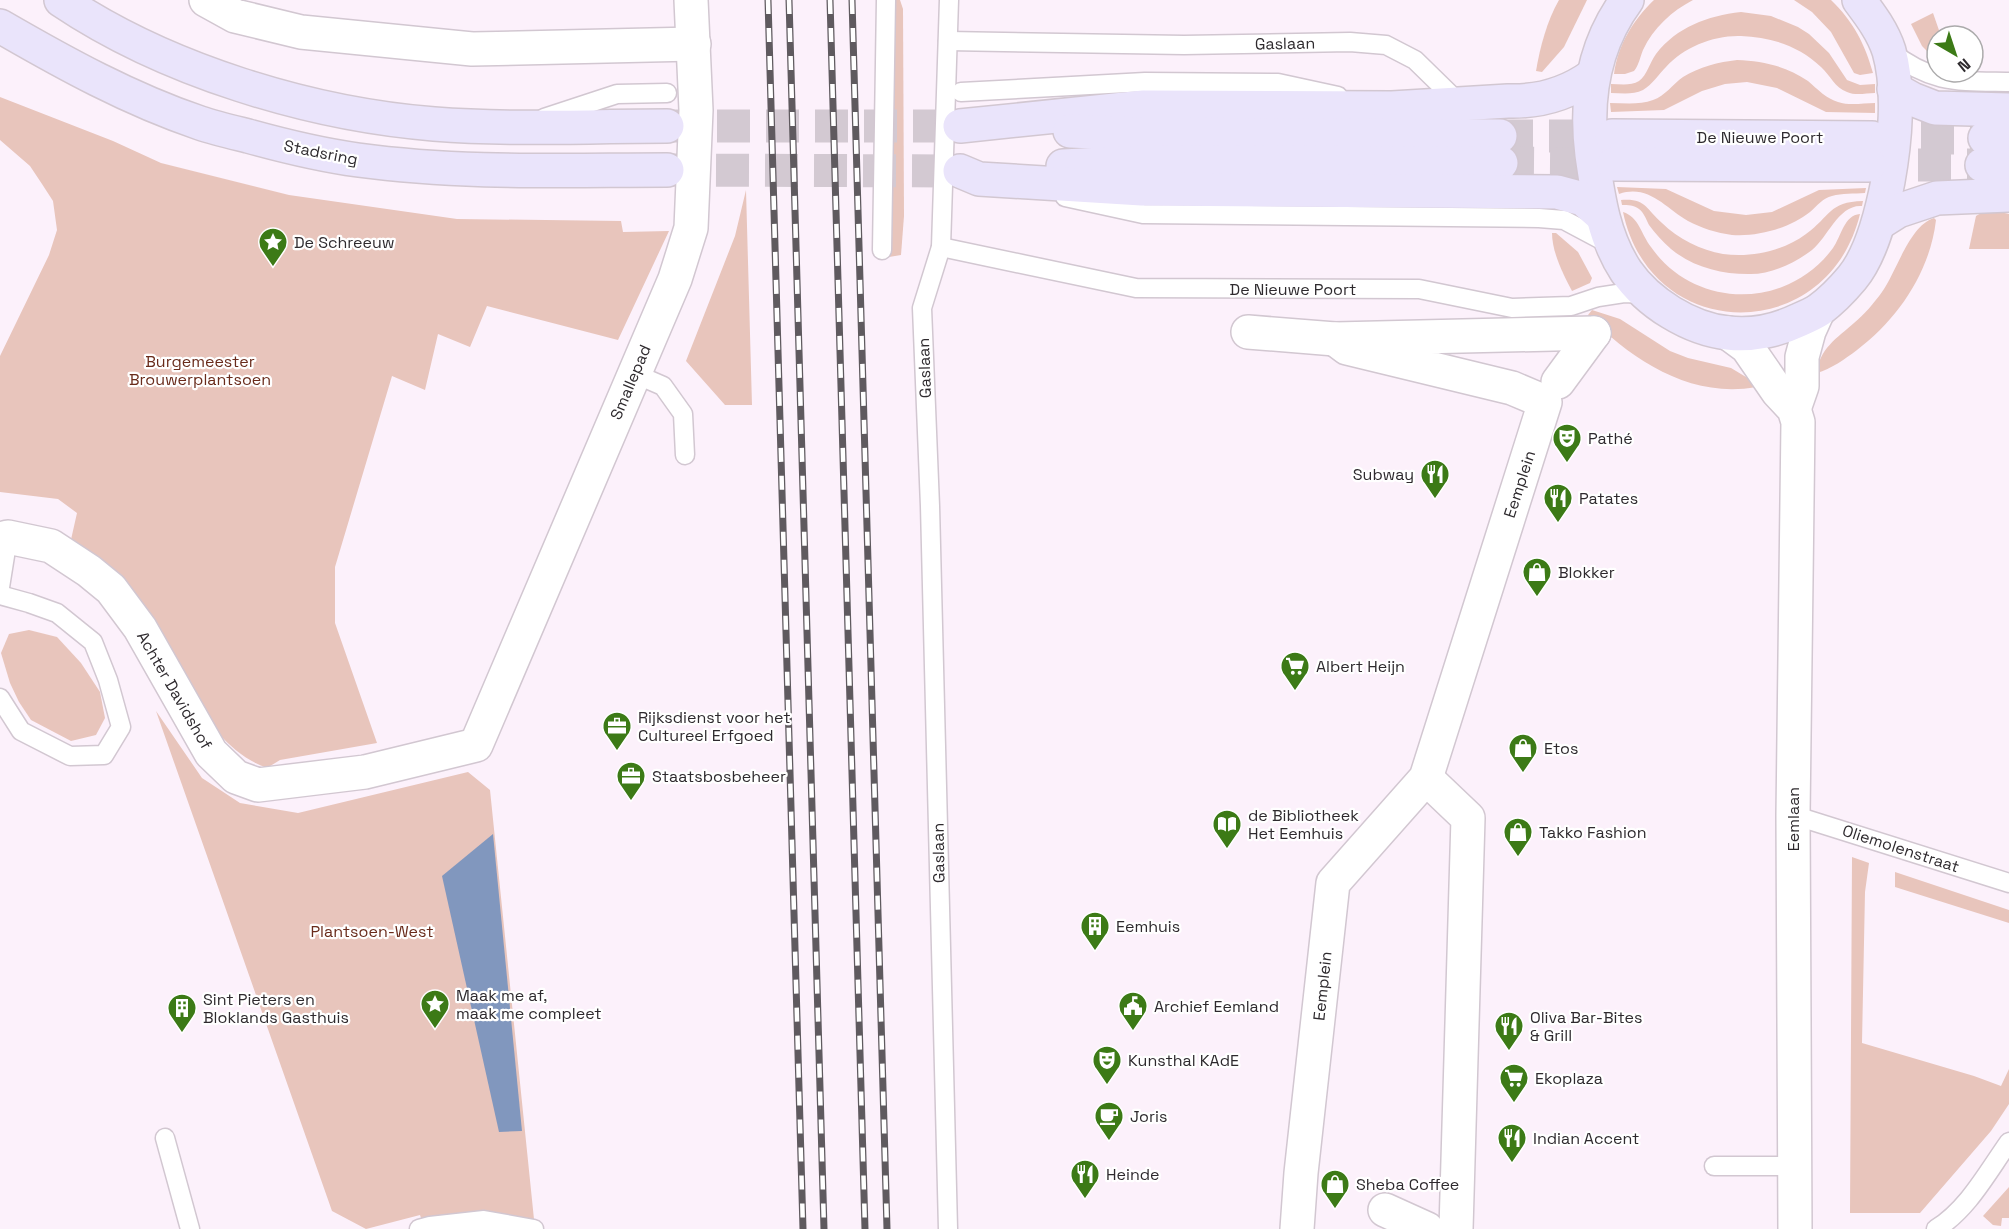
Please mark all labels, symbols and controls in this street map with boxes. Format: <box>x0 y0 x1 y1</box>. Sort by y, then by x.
north arrow <box>1925 24 1985 84</box>
street label: Gaslaan <box>1255 32 1315 55</box>
text: N <box>1953 54 1975 77</box>
street label: De Nieuwe Poort <box>1697 127 1823 148</box>
street label: Stadsring <box>282 135 360 170</box>
place icon: De Schreeuw <box>257 226 289 268</box>
place label: De Schreeuw <box>294 232 395 253</box>
street label: De Nieuwe Poort <box>1230 279 1356 300</box>
street label: Gaslaan <box>913 338 936 398</box>
street label: Smallepad <box>605 341 656 423</box>
park label: Burgemeester Brouwerplantsoen <box>129 351 271 390</box>
theatre icon: Pathé <box>1551 422 1583 464</box>
place label: Pathé <box>1588 428 1633 449</box>
street label: Eemplein <box>1499 448 1540 521</box>
restaurant icon: Subway <box>1419 458 1451 500</box>
place label: Subway <box>1353 464 1414 485</box>
restaurant icon: Patates <box>1542 482 1574 524</box>
place label: Patates <box>1579 488 1638 509</box>
shop icon: Blokker <box>1521 556 1553 598</box>
place label: Blokker <box>1558 562 1615 583</box>
street label: Achter Davidshof <box>132 627 217 753</box>
supermarket icon: Albert Heijn <box>1279 650 1311 692</box>
place label: Albert Heijn <box>1316 656 1405 677</box>
place label: Rijksdienst voor het Cultureel Erfgoed <box>638 707 791 746</box>
office icon: Rijksdienst voor het Cultureel Erfgoed <box>601 710 633 752</box>
shop icon: Etos <box>1507 732 1539 774</box>
place label: Etos <box>1544 738 1578 759</box>
office icon: Staatsbosbeheer <box>615 760 647 802</box>
place label: Staatsbosbeheer <box>652 766 786 787</box>
street label: Eemlaan <box>1783 787 1804 851</box>
place label: de Bibliotheek Het Eemhuis <box>1248 805 1359 844</box>
library icon: de Bibliotheek Het Eemhuis <box>1211 808 1243 850</box>
shop icon: Takko Fashion <box>1502 816 1534 858</box>
street label: Oliemolenstraat <box>1840 820 1962 877</box>
place label: Takko Fashion <box>1539 822 1647 843</box>
street label: Gaslaan <box>927 823 950 883</box>
building icon: Eemhuis <box>1079 910 1111 952</box>
place label: Eemhuis <box>1116 916 1180 937</box>
park label: Plantsoen-West <box>310 921 434 942</box>
street label: Eemplein <box>1308 950 1337 1022</box>
place label: Maak me af, maak me compleet <box>456 985 602 1024</box>
place icon: Maak me af, maak me compleet <box>419 988 451 1030</box>
place label: Sint Pieters en Bloklands Gasthuis <box>203 989 349 1028</box>
public building icon: Archief Eemland <box>1117 990 1149 1032</box>
building icon: Sint Pieters en Bloklands Gasthuis <box>166 992 198 1034</box>
place label: Archief Eemland <box>1154 996 1279 1017</box>
place label: Oliva Bar-Bites & Grill <box>1530 1007 1642 1046</box>
restaurant icon: Oliva Bar-Bites & Grill <box>1493 1010 1525 1052</box>
theatre icon: Kunsthal KAdE <box>1091 1044 1123 1086</box>
place label: Kunsthal KAdE <box>1128 1050 1239 1071</box>
supermarket icon: Ekoplaza <box>1498 1062 1530 1104</box>
place label: Ekoplaza <box>1535 1068 1603 1089</box>
cafe icon: Joris <box>1093 1100 1125 1142</box>
place label: Joris <box>1130 1106 1167 1127</box>
restaurant icon: Indian Accent <box>1496 1122 1528 1164</box>
place label: Indian Accent <box>1533 1128 1639 1149</box>
restaurant icon: Heinde <box>1069 1158 1101 1200</box>
place label: Heinde <box>1106 1164 1159 1185</box>
shop icon: Sheba Coffee <box>1319 1168 1351 1210</box>
place label: Sheba Coffee <box>1356 1174 1459 1195</box>

